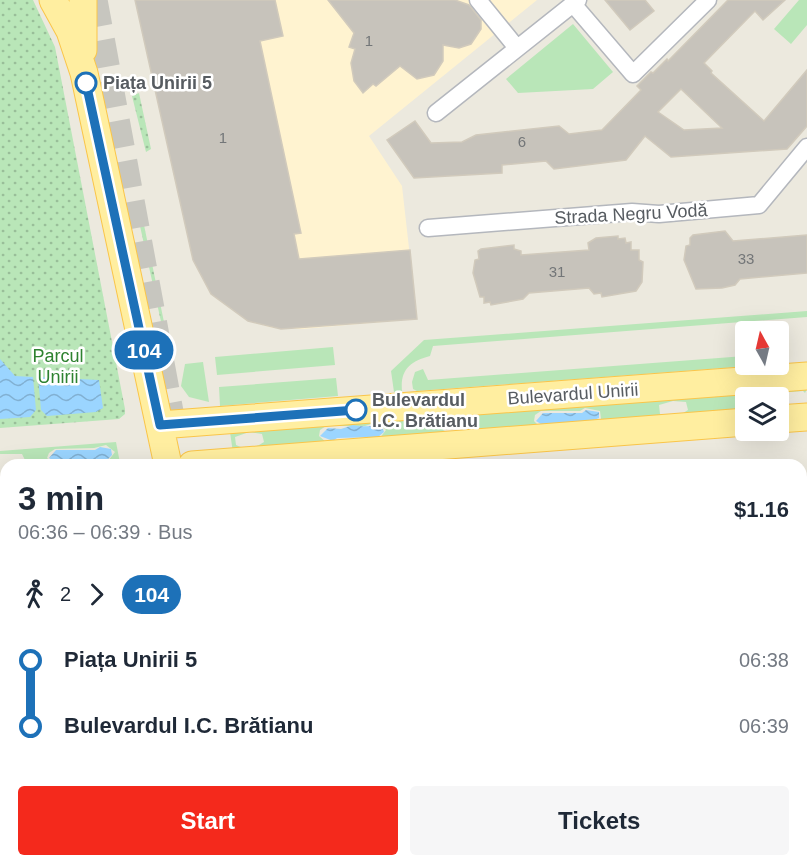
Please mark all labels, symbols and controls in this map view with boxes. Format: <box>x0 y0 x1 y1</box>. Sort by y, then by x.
house number: 1 <box>365 32 373 49</box>
marker: Piața Unirii 5 <box>75 72 97 94</box>
place label: Piața Unirii 5 <box>103 73 212 93</box>
house number: 1 <box>219 129 227 146</box>
house number: 6 <box>518 133 526 150</box>
street label: Strada Negru Vodă <box>554 200 709 228</box>
house number: 33 <box>738 250 754 267</box>
house number: 31 <box>549 263 565 280</box>
north arrow <box>735 321 789 375</box>
map controls <box>735 321 789 441</box>
line badge: 104 <box>110 330 178 370</box>
text: 104 <box>126 339 162 362</box>
park label: Parcul Unirii <box>32 346 84 387</box>
street label: Bulevardul Unirii <box>507 379 639 409</box>
button: layers <box>735 387 789 441</box>
place label: Bulevardul I.C. Brătianu <box>372 390 478 431</box>
marker: Bulevardul I.C. Brătianu <box>345 399 367 421</box>
text: 3 min <box>18 480 104 517</box>
text: $1.16 <box>734 497 789 522</box>
text: 06:36 – 06:39 · Bus <box>18 521 193 543</box>
icon: walk <box>18 578 51 611</box>
icon: forward <box>80 578 113 611</box>
text: 2 <box>60 583 71 605</box>
text: 104 <box>134 583 169 606</box>
text: Piața Unirii 5 <box>64 647 197 672</box>
text: 06:38 <box>739 649 789 671</box>
text: Bulevardul I.C. Brătianu <box>64 713 313 738</box>
text: 06:39 <box>739 715 789 737</box>
button: Start <box>18 786 398 855</box>
button: Tickets <box>410 786 789 855</box>

